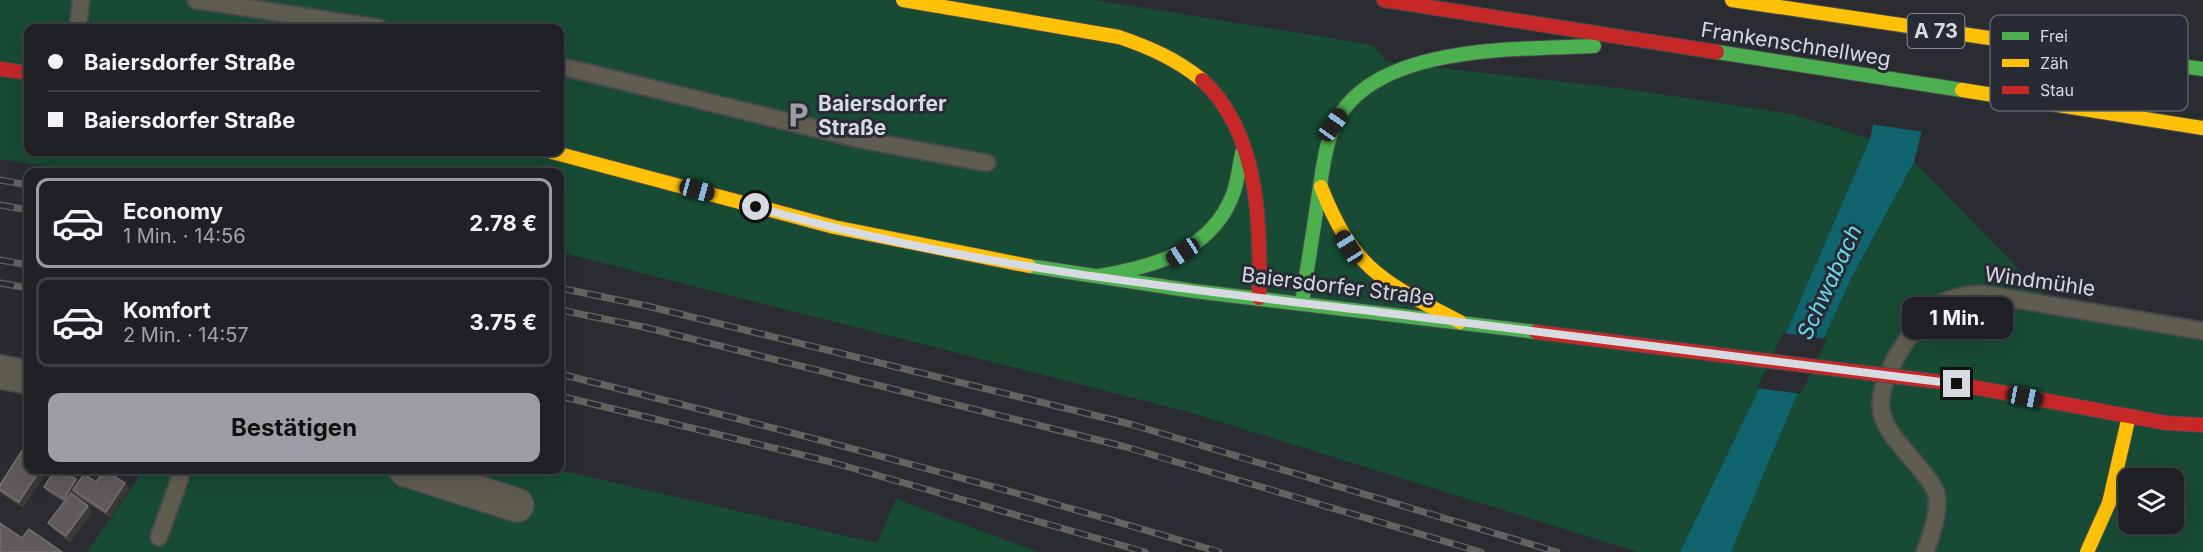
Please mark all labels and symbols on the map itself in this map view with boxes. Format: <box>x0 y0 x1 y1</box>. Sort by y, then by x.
road number: A 73 <box>1908 14 1964 48</box>
legend <box>1990 15 2188 111</box>
street label: Frankenschnellweg <box>1699 17 1893 71</box>
text: Frei <box>2040 26 2068 46</box>
text: Zäh <box>2040 53 2069 73</box>
text: Stau <box>2040 80 2074 100</box>
place label: Baiersdorfer Straße <box>818 91 947 140</box>
parking icon: Baiersdorfer Straße <box>783 100 813 130</box>
car <box>1315 105 1351 145</box>
car <box>677 176 717 204</box>
route start <box>742 193 769 220</box>
water label: Schwabach <box>1791 221 1867 343</box>
car <box>1332 227 1366 267</box>
car <box>1163 235 1203 269</box>
street label: Windmühle <box>1983 261 2097 301</box>
street label: Baiersdorfer Straße <box>1240 262 1436 310</box>
callout: 1 Min. <box>1902 297 2012 339</box>
route end <box>1943 370 1970 397</box>
car <box>2006 385 2044 409</box>

